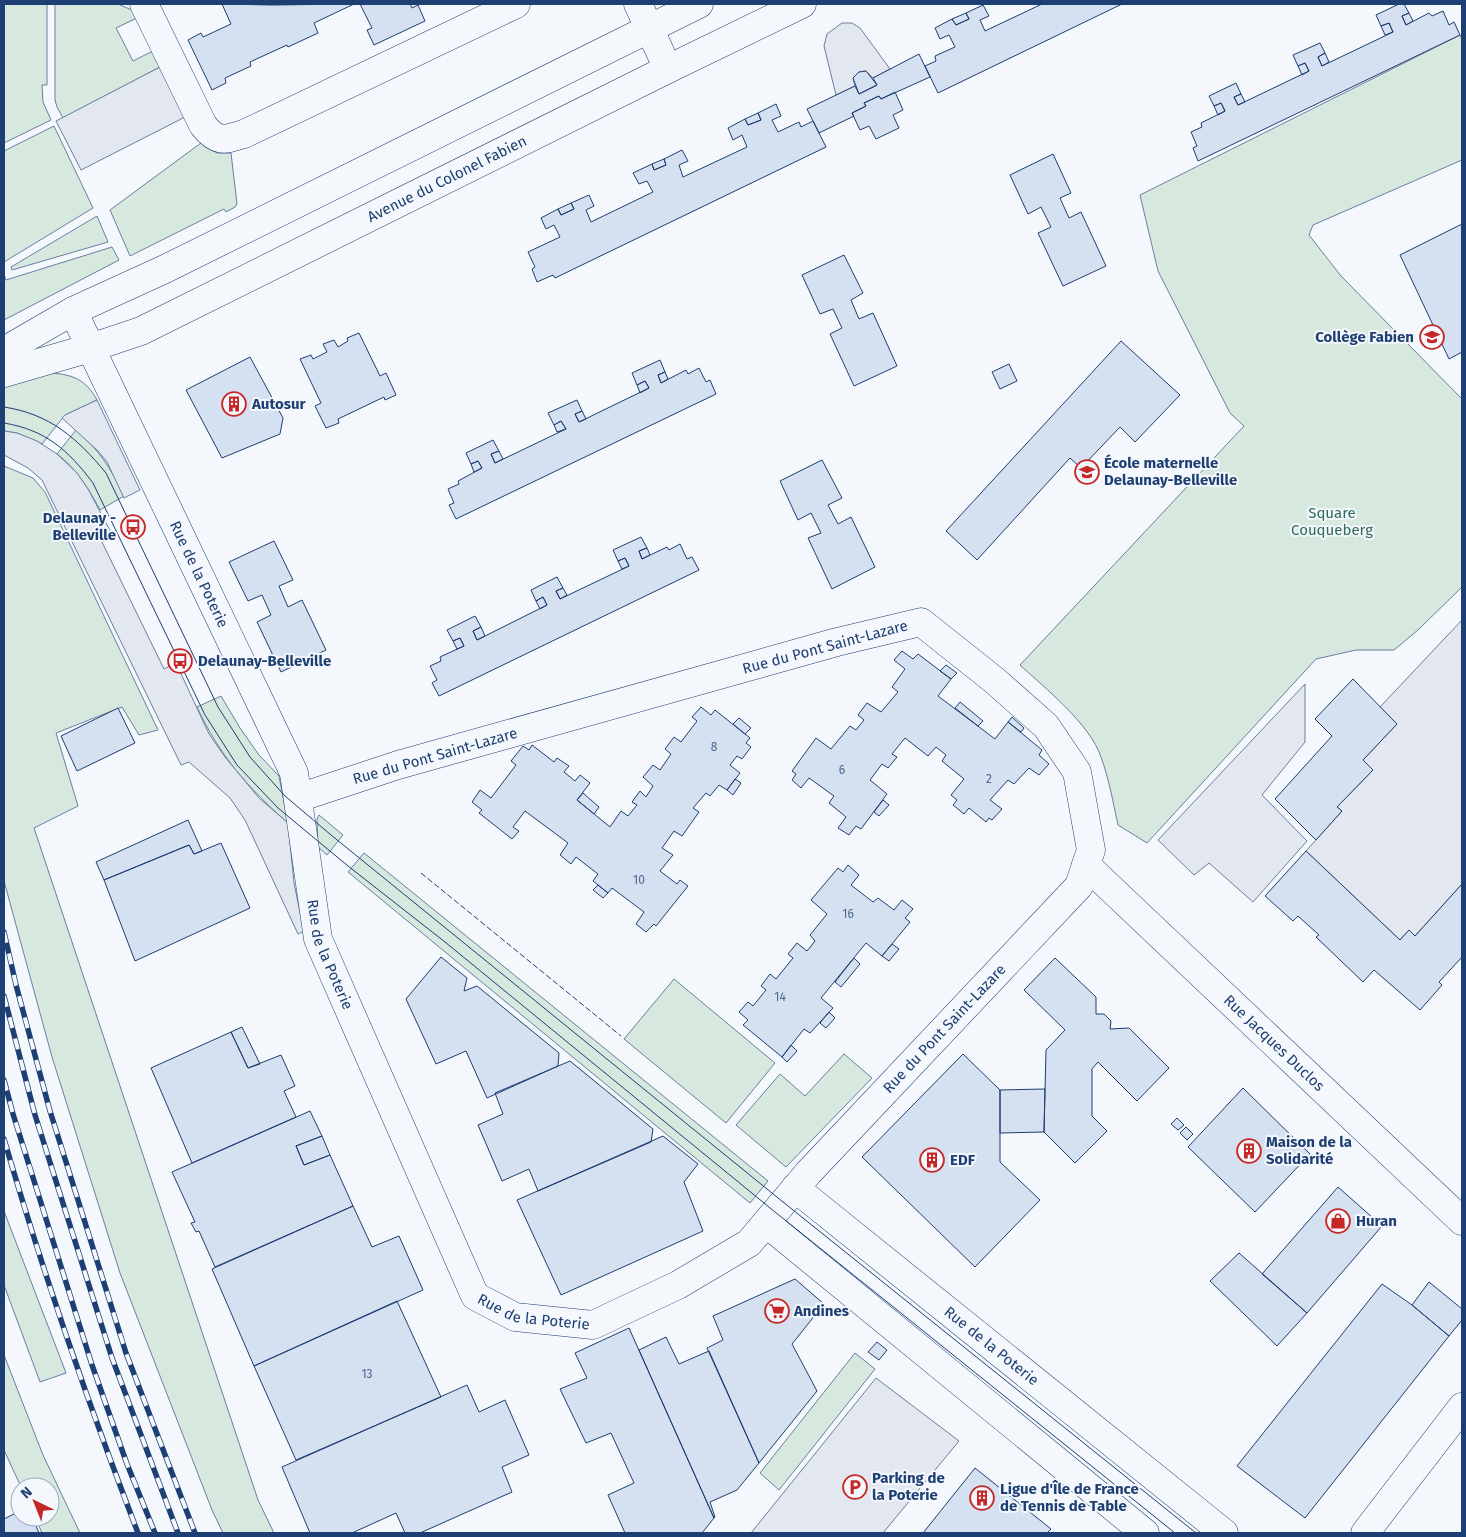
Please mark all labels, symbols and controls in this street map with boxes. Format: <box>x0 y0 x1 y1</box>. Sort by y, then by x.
street label: Avenue du Colonel Fabien <box>364 132 530 226</box>
school or university icon: Collège Fabien <box>1419 324 1445 350</box>
place label: Collège Fabien <box>1315 328 1414 346</box>
building icon: Autosur <box>221 391 247 417</box>
place label: Autosur <box>251 395 307 413</box>
place label: École maternelle Delaunay-Belleville <box>1104 454 1237 489</box>
school or university icon: École maternelle Delaunay-Belleville <box>1074 459 1100 485</box>
park label: Square Couqueberg <box>1291 504 1373 539</box>
place label: Delaunay - Belleville <box>43 509 116 544</box>
bus stop icon: Delaunay - Belleville <box>120 514 146 540</box>
street label: Rue de la Poterie <box>166 518 232 631</box>
street label: Rue du Pont Saint-Lazare <box>740 616 910 678</box>
bus stop icon: Delaunay-Belleville <box>167 648 193 674</box>
place label: Delaunay-Belleville <box>198 652 331 670</box>
street label: Rue du Pont Saint-Lazare <box>351 724 519 788</box>
house number: 8 <box>711 740 718 754</box>
house number: 6 <box>839 763 845 777</box>
house number: 2 <box>986 772 992 786</box>
house number: 10 <box>633 873 645 887</box>
street label: Rue de la Poterie <box>303 898 357 1012</box>
house number: 16 <box>842 907 854 921</box>
street label: Rue du Pont Saint-Lazare <box>879 960 1009 1097</box>
house number: 14 <box>774 990 786 1004</box>
street label: Rue Jacques Duclos <box>1220 991 1328 1095</box>
place label: Maison de la Solidarité <box>1266 1133 1352 1168</box>
building icon: Maison de la Solidarité <box>1236 1138 1262 1164</box>
building icon: EDF <box>919 1147 945 1173</box>
place label: EDF <box>950 1151 976 1169</box>
shop icon: Huran <box>1325 1208 1351 1234</box>
place label: Huran <box>1356 1212 1397 1230</box>
street label: Rue de la Poterie <box>474 1290 591 1334</box>
supermarket icon: Andines <box>764 1298 790 1324</box>
place label: Andines <box>793 1302 849 1320</box>
street label: Rue de la Poterie <box>940 1302 1042 1389</box>
house number: 13 <box>361 1367 373 1381</box>
place label: Parking de la Poterie <box>872 1469 945 1504</box>
parking icon: Parking de la Poterie <box>842 1474 868 1500</box>
north arrow <box>10 1477 60 1527</box>
place label: Ligue d'Île de France de Tennis de Table <box>1000 1480 1139 1515</box>
text: N <box>17 1483 36 1502</box>
building icon: Ligue d'Île de France de Tennis de Table <box>969 1485 995 1511</box>

